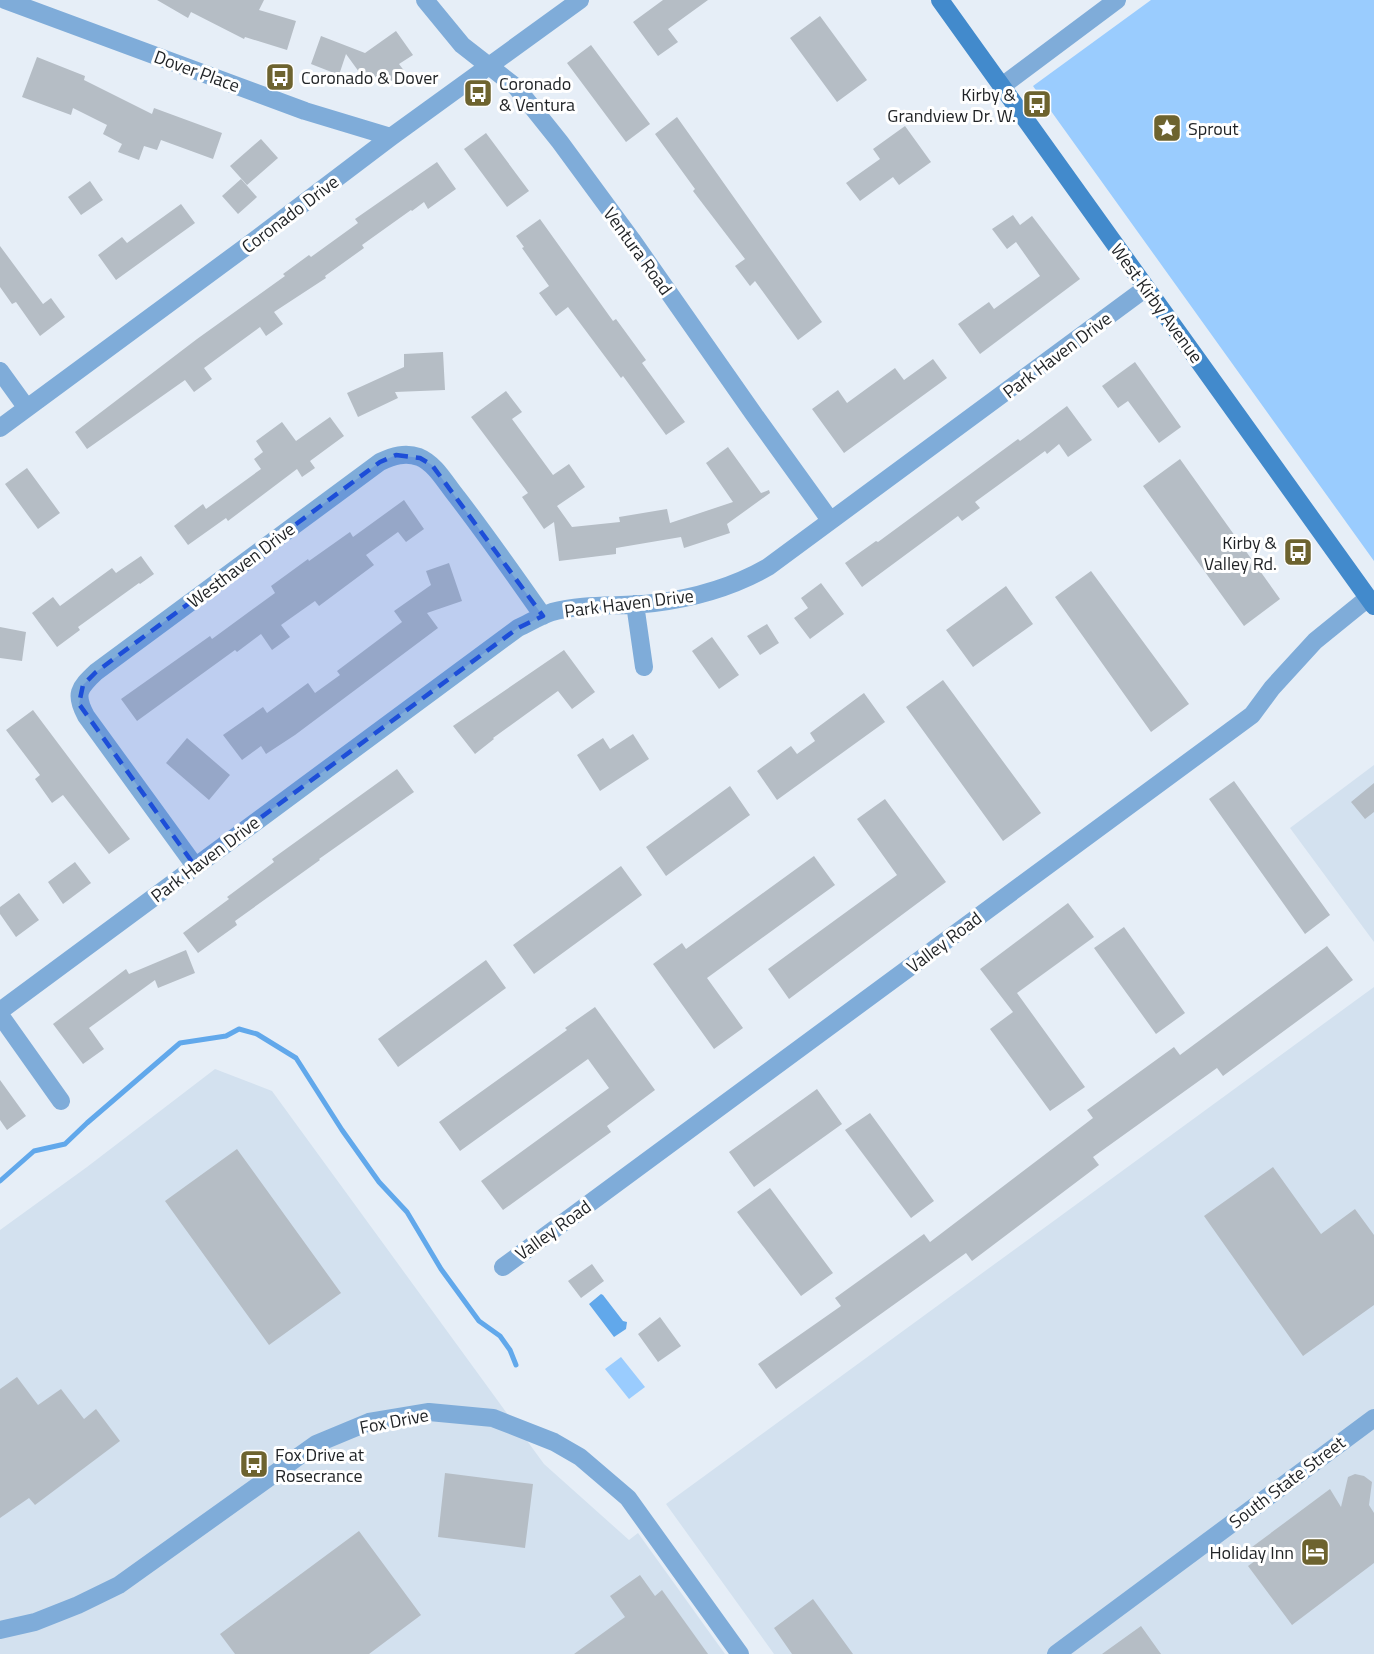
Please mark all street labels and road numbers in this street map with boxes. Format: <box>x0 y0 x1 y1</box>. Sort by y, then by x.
street label: Dover Place <box>150 43 244 99</box>
street label: Coronado Drive <box>236 168 344 260</box>
street label: Ventura Road <box>597 202 679 300</box>
street label: West Kirby Avenue <box>1104 238 1210 368</box>
street label: Park Haven Drive <box>997 305 1117 405</box>
street label: Westhaven Drive <box>182 516 300 614</box>
street label: Park Haven Drive <box>563 582 695 624</box>
street label: Park Haven Drive <box>145 809 265 909</box>
street label: Valley Road <box>901 905 987 979</box>
street label: Valley Road <box>510 1193 596 1267</box>
street label: Fox Drive <box>357 1401 431 1441</box>
street label: South State Street <box>1223 1429 1351 1535</box>

